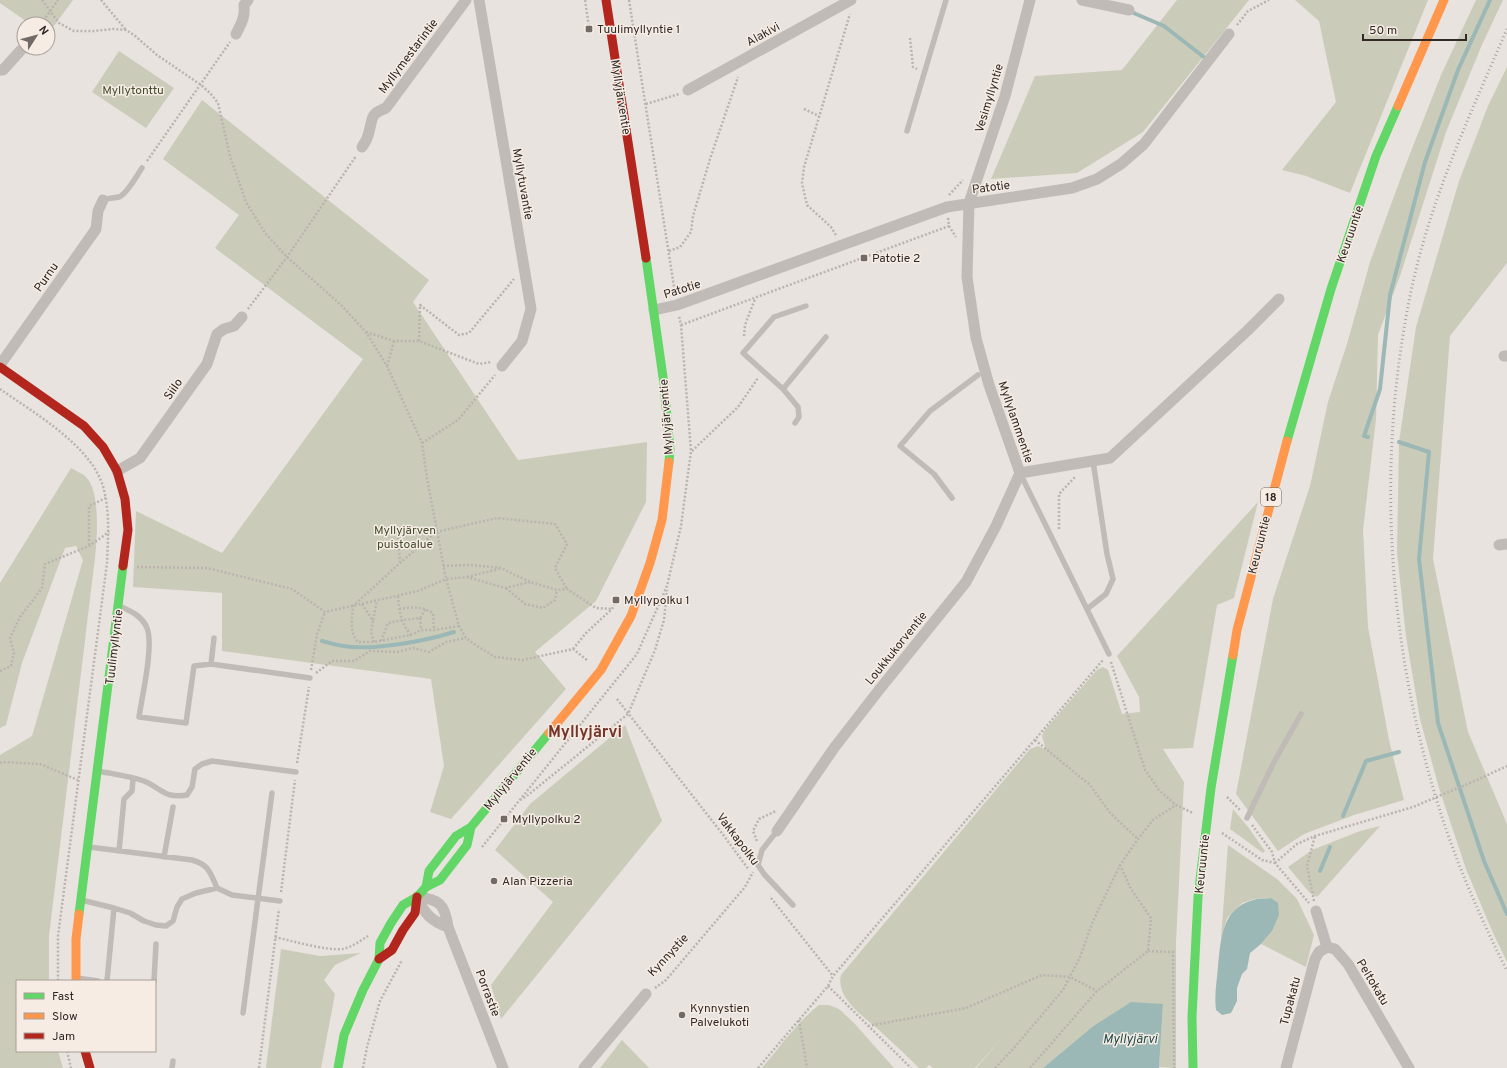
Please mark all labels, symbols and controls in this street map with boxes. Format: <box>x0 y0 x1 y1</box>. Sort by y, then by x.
north arrow <box>16 16 56 56</box>
street label: Myllymestarintie <box>375 16 442 97</box>
scale bar <box>1363 16 1466 42</box>
street label: Alakivi <box>744 19 783 51</box>
place label: Tuulimyllyntie 1 <box>597 22 680 38</box>
text: N <box>35 23 51 38</box>
text: 50 m <box>1369 23 1397 39</box>
marker: Tuulimyllyntie 1 <box>584 24 594 34</box>
street label: Myllyjärventie <box>606 58 634 136</box>
street label: Vesimyllyntie <box>972 62 1008 135</box>
park label: Myllytonttu <box>102 83 164 99</box>
street label: Myllytuvantie <box>508 147 536 221</box>
street label: Patotie <box>971 178 1011 198</box>
street label: Keuruuntie <box>1334 204 1368 265</box>
place label: Patotie 2 <box>872 251 920 267</box>
marker: Patotie 2 <box>859 253 869 263</box>
street label: Purnu <box>31 260 63 295</box>
street label: Patotie <box>662 277 703 303</box>
street label: Siilo <box>161 375 187 404</box>
street label: Myllyjärventie <box>656 379 678 455</box>
street label: Myllylammentie <box>994 379 1037 466</box>
road number: 18 <box>1261 488 1281 506</box>
street label: Keuruuntie <box>1245 514 1275 576</box>
park label: Myllyjärven puistoalue <box>374 523 436 553</box>
place label: Myllypolku 1 <box>624 593 690 609</box>
marker: Myllypolku 1 <box>611 595 621 605</box>
street label: Tuulimyllyntie <box>102 609 128 686</box>
street label: Loukkukorventie <box>862 609 931 689</box>
district label: Myllyjärvi <box>548 723 622 743</box>
street label: Myllyjärventie <box>481 745 541 814</box>
street label: Vakkapolku <box>712 810 762 869</box>
place label: Myllypolku 2 <box>512 812 581 828</box>
marker: Myllypolku 2 <box>499 814 509 824</box>
street label: Keuruuntie <box>1192 834 1214 894</box>
place label: Alan Pizzeria <box>502 874 573 890</box>
marker: Alan Pizzeria <box>489 876 499 886</box>
street label: Kynnystie <box>645 931 693 981</box>
street label: Peltokatu <box>1352 956 1392 1009</box>
street label: Porrastie <box>471 968 503 1019</box>
street label: Tupakatu <box>1277 975 1305 1027</box>
legend <box>16 980 156 1052</box>
text: Fast <box>52 989 74 1005</box>
place label: Kynnystien Palvelukoti <box>690 1001 750 1031</box>
text: Slow <box>52 1009 78 1025</box>
marker: Kynnystien Palvelukoti <box>677 1010 687 1020</box>
text: Jam <box>52 1029 75 1045</box>
water label: Myllyjärvi <box>1103 1032 1158 1048</box>

